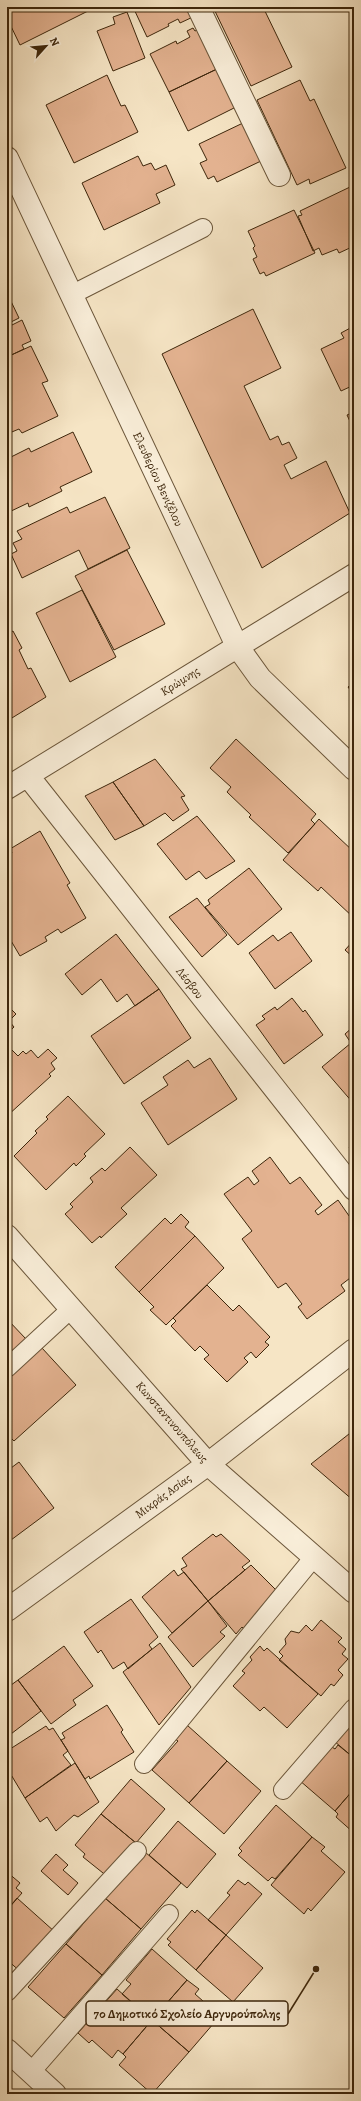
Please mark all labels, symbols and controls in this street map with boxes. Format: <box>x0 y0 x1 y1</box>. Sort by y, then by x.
north arrow <box>26 26 66 66</box>
text: N <box>46 35 63 49</box>
street label: Ελευθερίου Βενιζέλου <box>129 429 187 529</box>
street label: Κρώμνης <box>157 663 203 699</box>
street label: Λέσβου <box>172 963 207 1002</box>
street label: Κωνσταντινουπόλεως <box>132 1378 212 1466</box>
street label: Μικράς Ασίας <box>132 1470 194 1522</box>
callout: 7ο Δημοτικό Σχολείο Αργυρούπολης <box>86 2001 288 2026</box>
text: 7ο Δημοτικό Σχολείο Αργυρούπολης <box>94 2005 281 2022</box>

